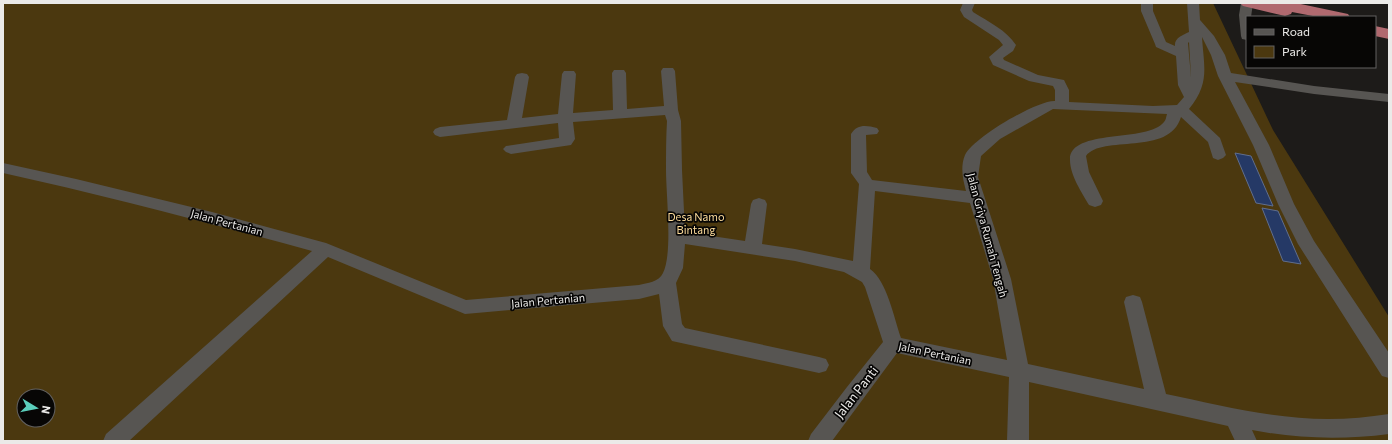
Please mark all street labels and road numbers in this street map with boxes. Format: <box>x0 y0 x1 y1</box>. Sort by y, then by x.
street label: Jalan Griya Rumah Tengah <box>964 171 1011 299</box>
street label: Jalan Pertanian <box>189 206 265 239</box>
street label: Jalan Pertanian <box>510 290 586 311</box>
street label: Jalan Pertanian <box>897 339 973 368</box>
street label: Jalan Panti <box>831 363 881 421</box>

